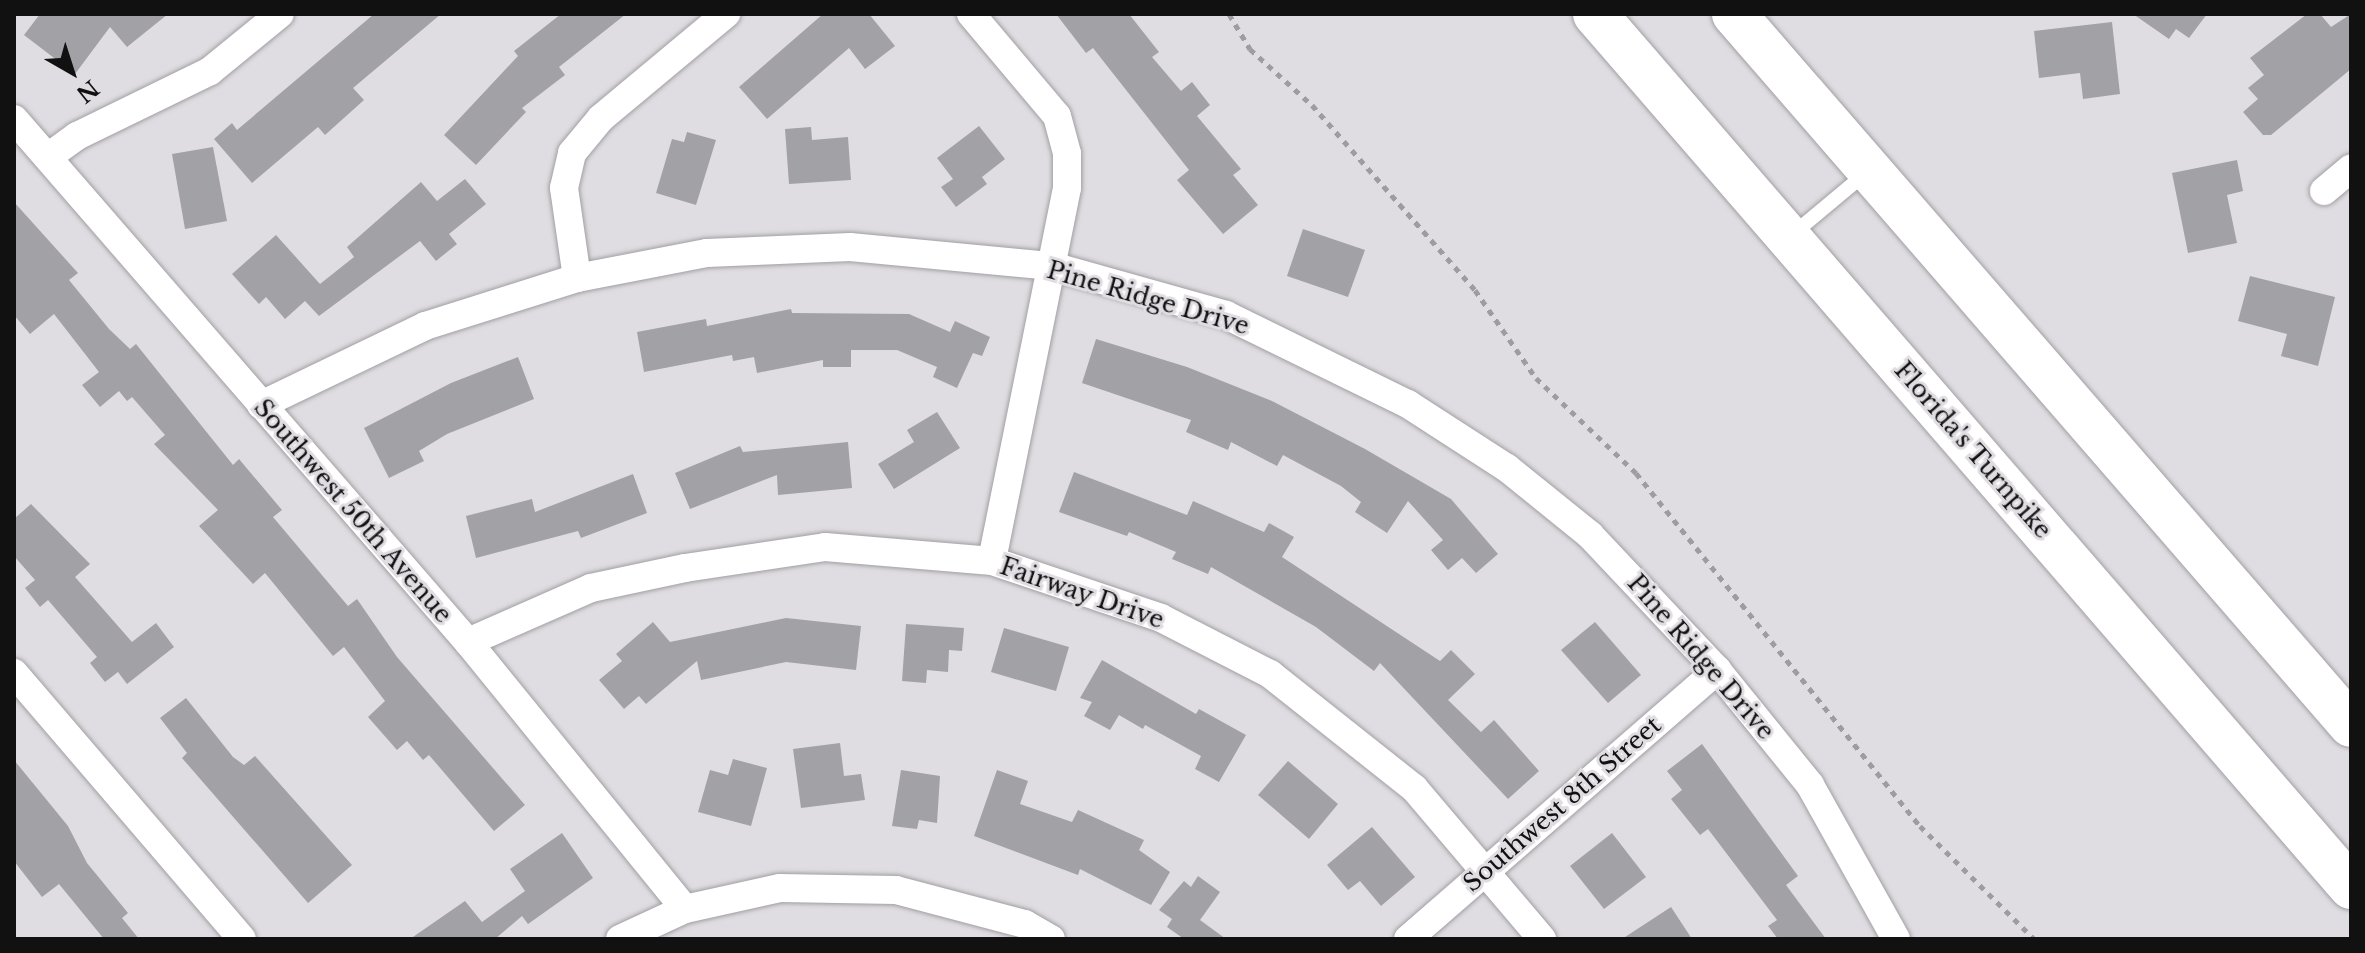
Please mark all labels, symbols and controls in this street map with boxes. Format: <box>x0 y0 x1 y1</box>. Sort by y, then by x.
north arrow <box>32 32 112 112</box>
text: N <box>71 74 104 108</box>
street label: Pine Ridge Drive <box>1044 255 1252 341</box>
street label: Florida's Turnpike <box>1888 356 2058 544</box>
street label: Southwest 50th Avenue <box>248 393 458 629</box>
street label: Fairway Drive <box>996 551 1168 635</box>
street label: Pine Ridge Drive <box>1622 569 1780 745</box>
street label: Southwest 8th Street <box>1457 710 1667 898</box>

